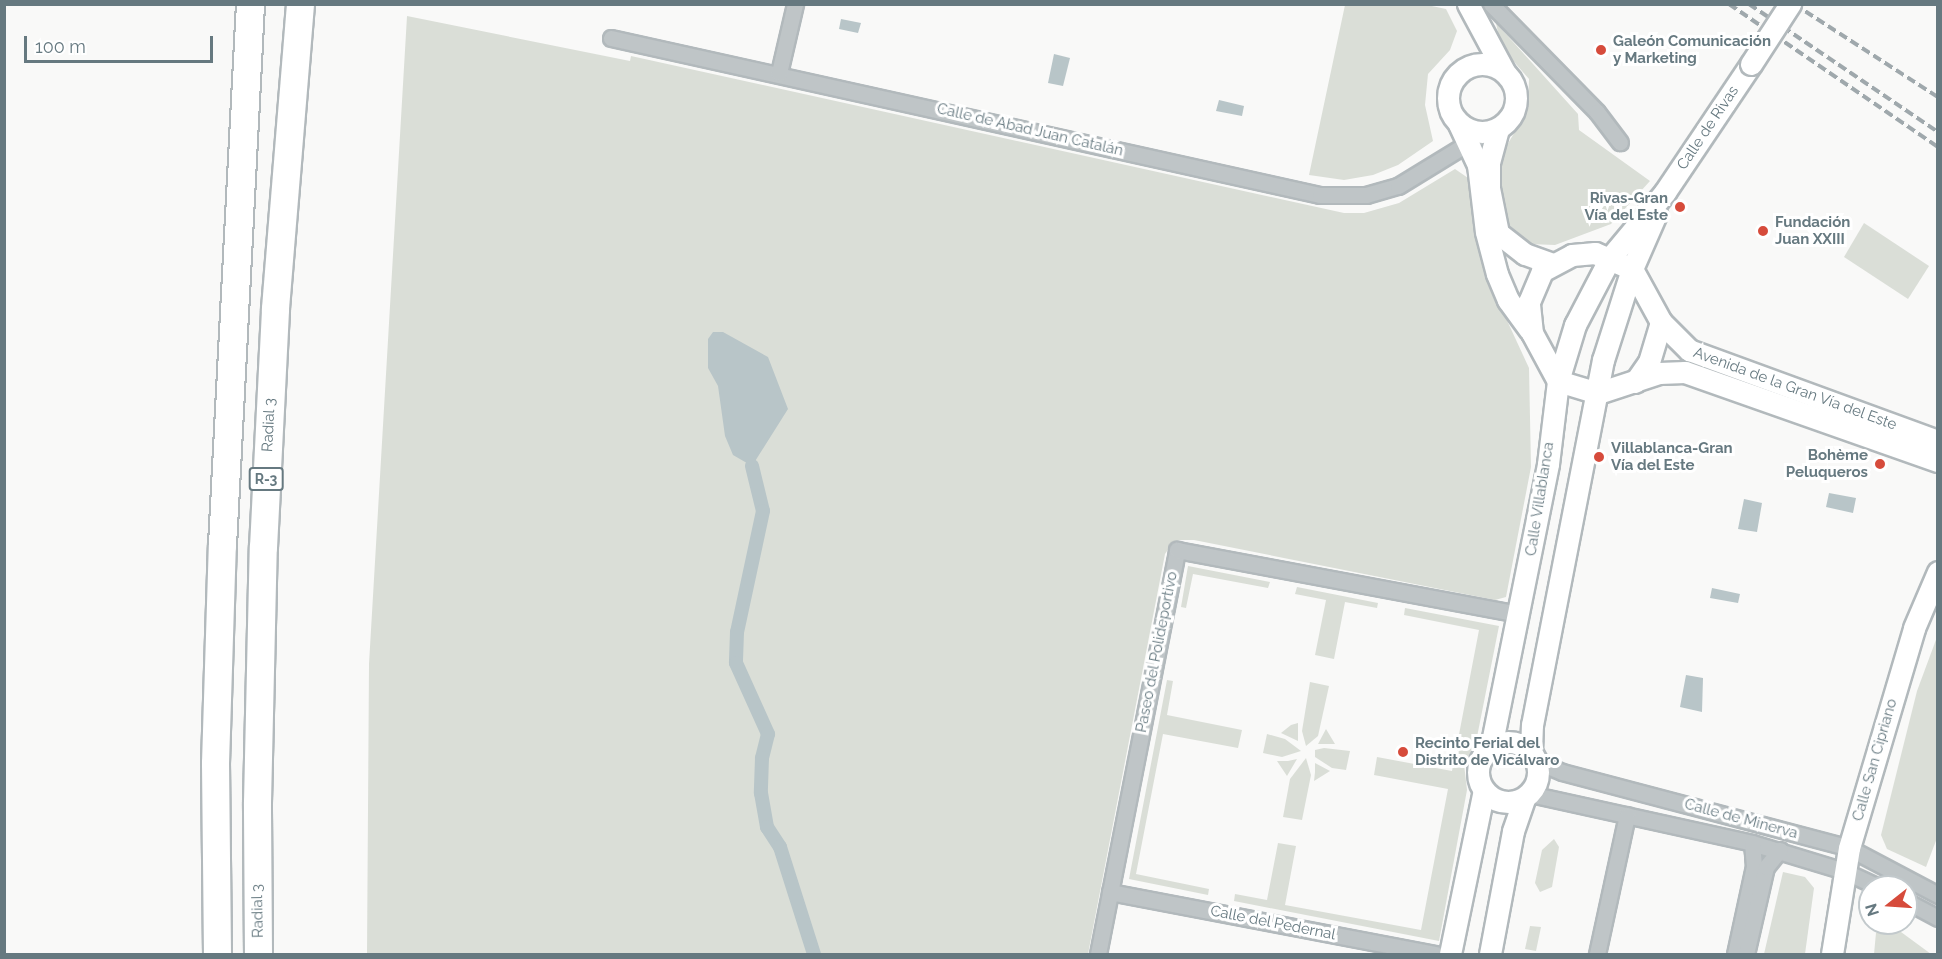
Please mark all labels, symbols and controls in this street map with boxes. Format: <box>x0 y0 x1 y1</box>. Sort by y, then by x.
scale bar <box>27 24 216 62</box>
place label: Galeón Comunicación y Marketing <box>1613 32 1771 67</box>
text: 100 m <box>35 36 86 57</box>
marker: Galeón Comunicación y Marketing <box>1594 43 1608 57</box>
street label: Calle de Rivas <box>1673 83 1743 173</box>
street label: Calle de Abad Juan Catalán <box>935 100 1125 160</box>
place label: Rivas-Gran Vía del Este <box>1584 189 1668 224</box>
marker: Rivas-Gran Vía del Este <box>1673 200 1687 214</box>
place label: Fundación Juan XXIII <box>1775 213 1850 248</box>
marker: Fundación Juan XXIII <box>1756 224 1770 238</box>
street label: Avenida de la Gran Vía del Este <box>1691 344 1899 434</box>
street label: Radial 3 <box>259 397 279 453</box>
place label: Villablanca-Gran Vía del Este <box>1611 439 1733 474</box>
street label: Calle Villablanca <box>1522 440 1558 558</box>
place label: Bohème Peluqueros <box>1786 446 1868 481</box>
marker: Villablanca-Gran Vía del Este <box>1592 450 1606 464</box>
marker: Bohème Peluqueros <box>1873 457 1887 471</box>
road number: R-3 <box>248 468 284 490</box>
street label: Paseo del Polideportivo <box>1132 570 1182 734</box>
street label: Calle San Cipriano <box>1849 697 1901 823</box>
place label: Recinto Ferial del Distrito de Vicálvaro <box>1415 734 1560 769</box>
marker: Recinto Ferial del Distrito de Vicálvaro <box>1396 745 1410 759</box>
street label: Calle de Minerva <box>1682 795 1800 843</box>
north arrow <box>1858 875 1918 935</box>
street label: Radial 3 <box>249 884 267 938</box>
text: N <box>1861 901 1883 918</box>
street label: Calle del Pedernal <box>1209 902 1337 944</box>

